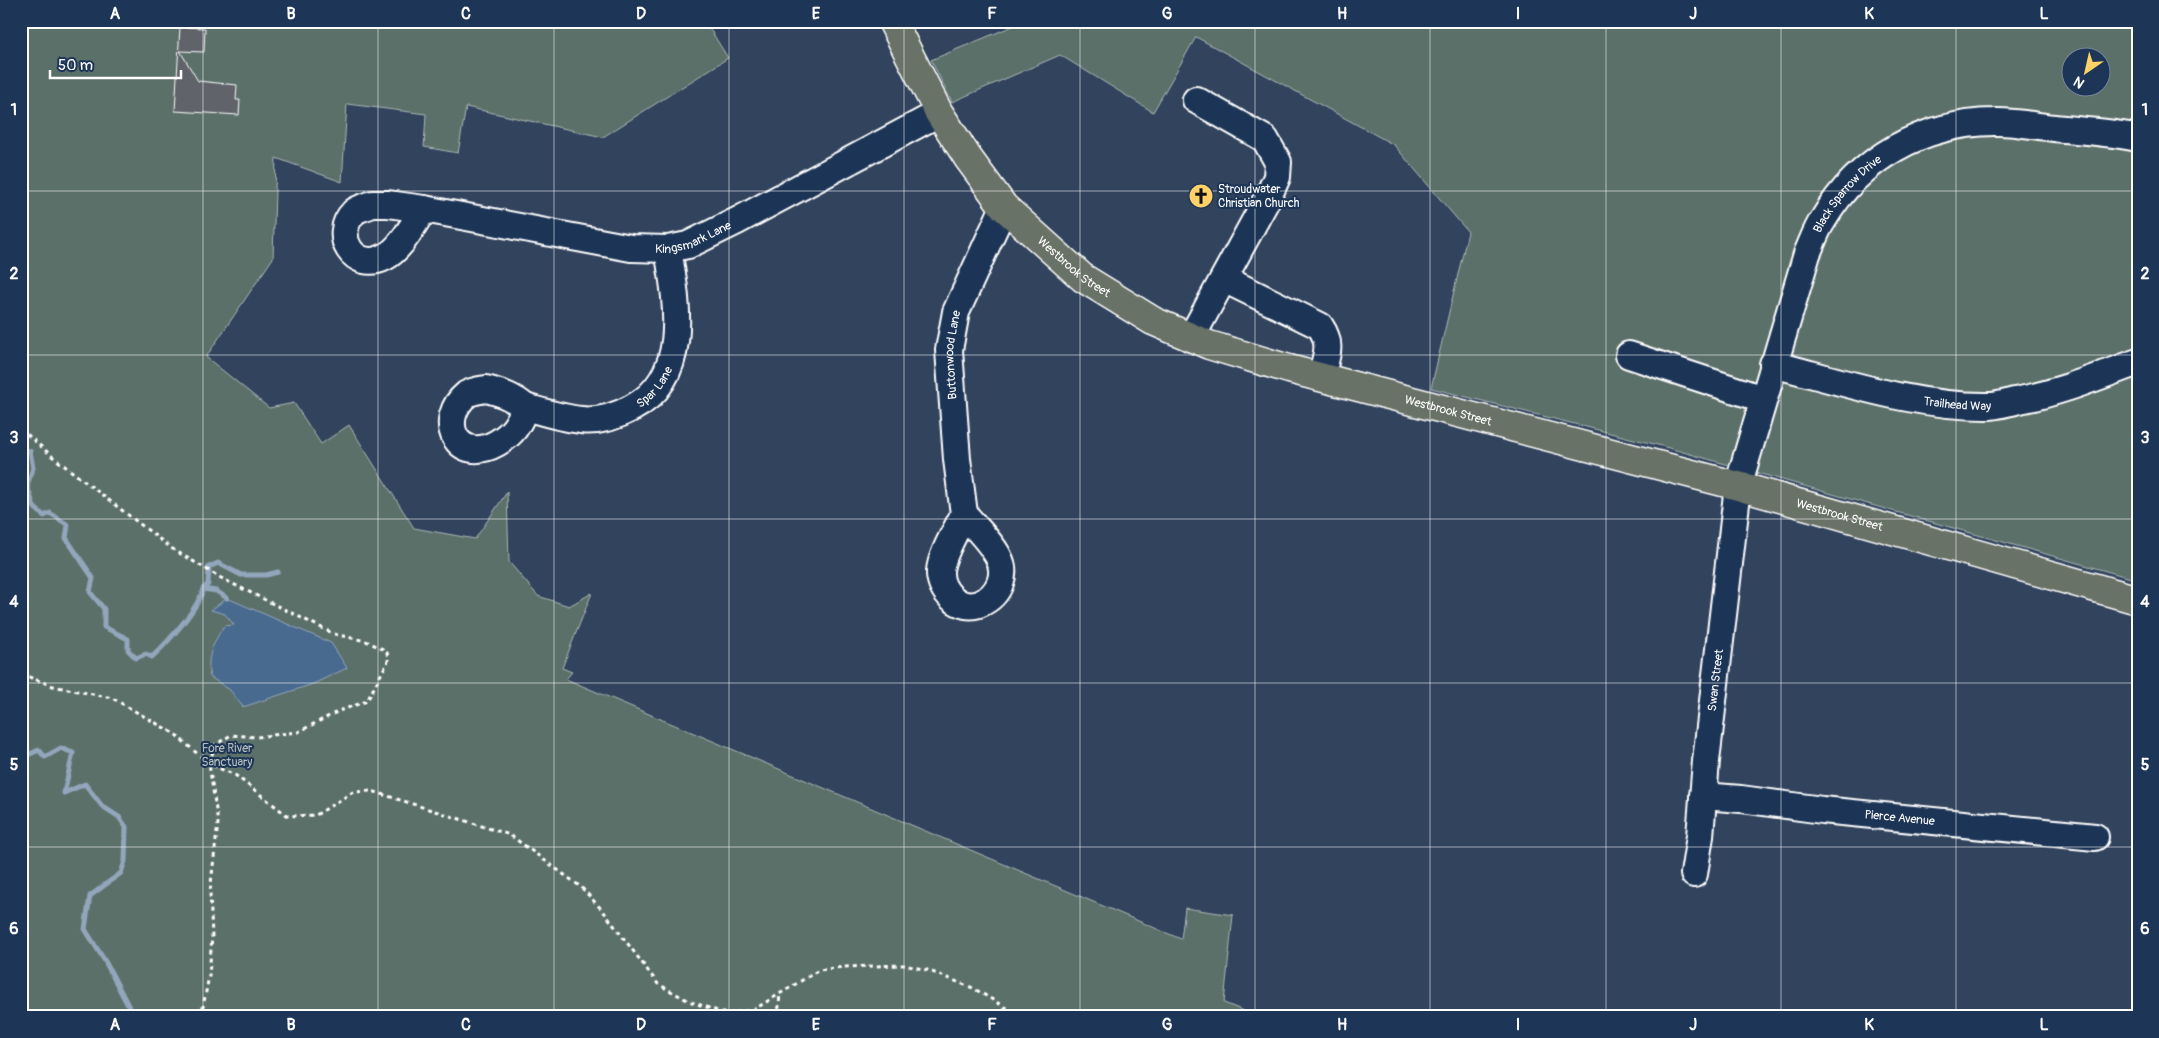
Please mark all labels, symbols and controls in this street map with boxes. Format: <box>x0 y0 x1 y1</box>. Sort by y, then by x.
text: A <box>110 4 121 24</box>
text: B <box>286 4 296 24</box>
text: C <box>461 4 471 24</box>
text: D <box>636 4 646 24</box>
text: E <box>812 4 821 24</box>
text: F <box>987 4 997 24</box>
text: G <box>1162 4 1173 24</box>
text: H <box>1337 4 1347 24</box>
text: I <box>1516 4 1520 24</box>
text: J <box>1689 4 1697 24</box>
text: K <box>1864 4 1874 24</box>
text: L <box>2039 4 2049 24</box>
scale bar <box>50 48 181 80</box>
north arrow <box>2062 48 2112 98</box>
text: 50 m <box>58 56 93 75</box>
text: N <box>2070 73 2088 92</box>
text: 1 <box>11 100 17 120</box>
text: 1 <box>2142 100 2148 120</box>
street label: Black Sparrow Drive <box>1810 152 1885 235</box>
place label: Stroudwater Christian Church <box>1218 182 1300 211</box>
church icon: Stroudwater Christian Church <box>1188 183 1214 209</box>
street label: Kingsmark Lane <box>655 218 734 257</box>
street label: Westbrook Street <box>1034 234 1113 301</box>
text: 2 <box>10 264 19 284</box>
text: 2 <box>2141 264 2150 284</box>
street label: Buttonwood Lane <box>942 309 964 400</box>
street label: Spar Lane <box>634 364 676 411</box>
street label: Westbrook Street <box>1403 392 1493 430</box>
street label: Trailhead Way <box>1922 394 1991 414</box>
text: 3 <box>10 428 19 448</box>
text: 3 <box>2141 428 2150 448</box>
street label: Westbrook Street <box>1794 496 1885 535</box>
text: 4 <box>9 592 19 612</box>
text: 4 <box>2140 592 2150 612</box>
street label: Swan Street <box>1705 648 1727 712</box>
park label: Fore River Sanctuary <box>202 741 253 770</box>
text: 5 <box>10 755 19 775</box>
text: 5 <box>2141 755 2150 775</box>
street label: Pierce Avenue <box>1864 807 1936 829</box>
text: 6 <box>9 919 19 939</box>
text: 6 <box>2140 919 2150 939</box>
text: A <box>110 1015 121 1035</box>
text: B <box>286 1015 296 1035</box>
text: C <box>461 1015 471 1035</box>
text: D <box>636 1015 646 1035</box>
text: E <box>812 1015 821 1035</box>
text: F <box>987 1015 997 1035</box>
text: G <box>1162 1015 1173 1035</box>
text: H <box>1337 1015 1347 1035</box>
text: I <box>1516 1015 1520 1035</box>
text: J <box>1689 1015 1697 1035</box>
text: K <box>1864 1015 1874 1035</box>
text: L <box>2039 1015 2049 1035</box>

